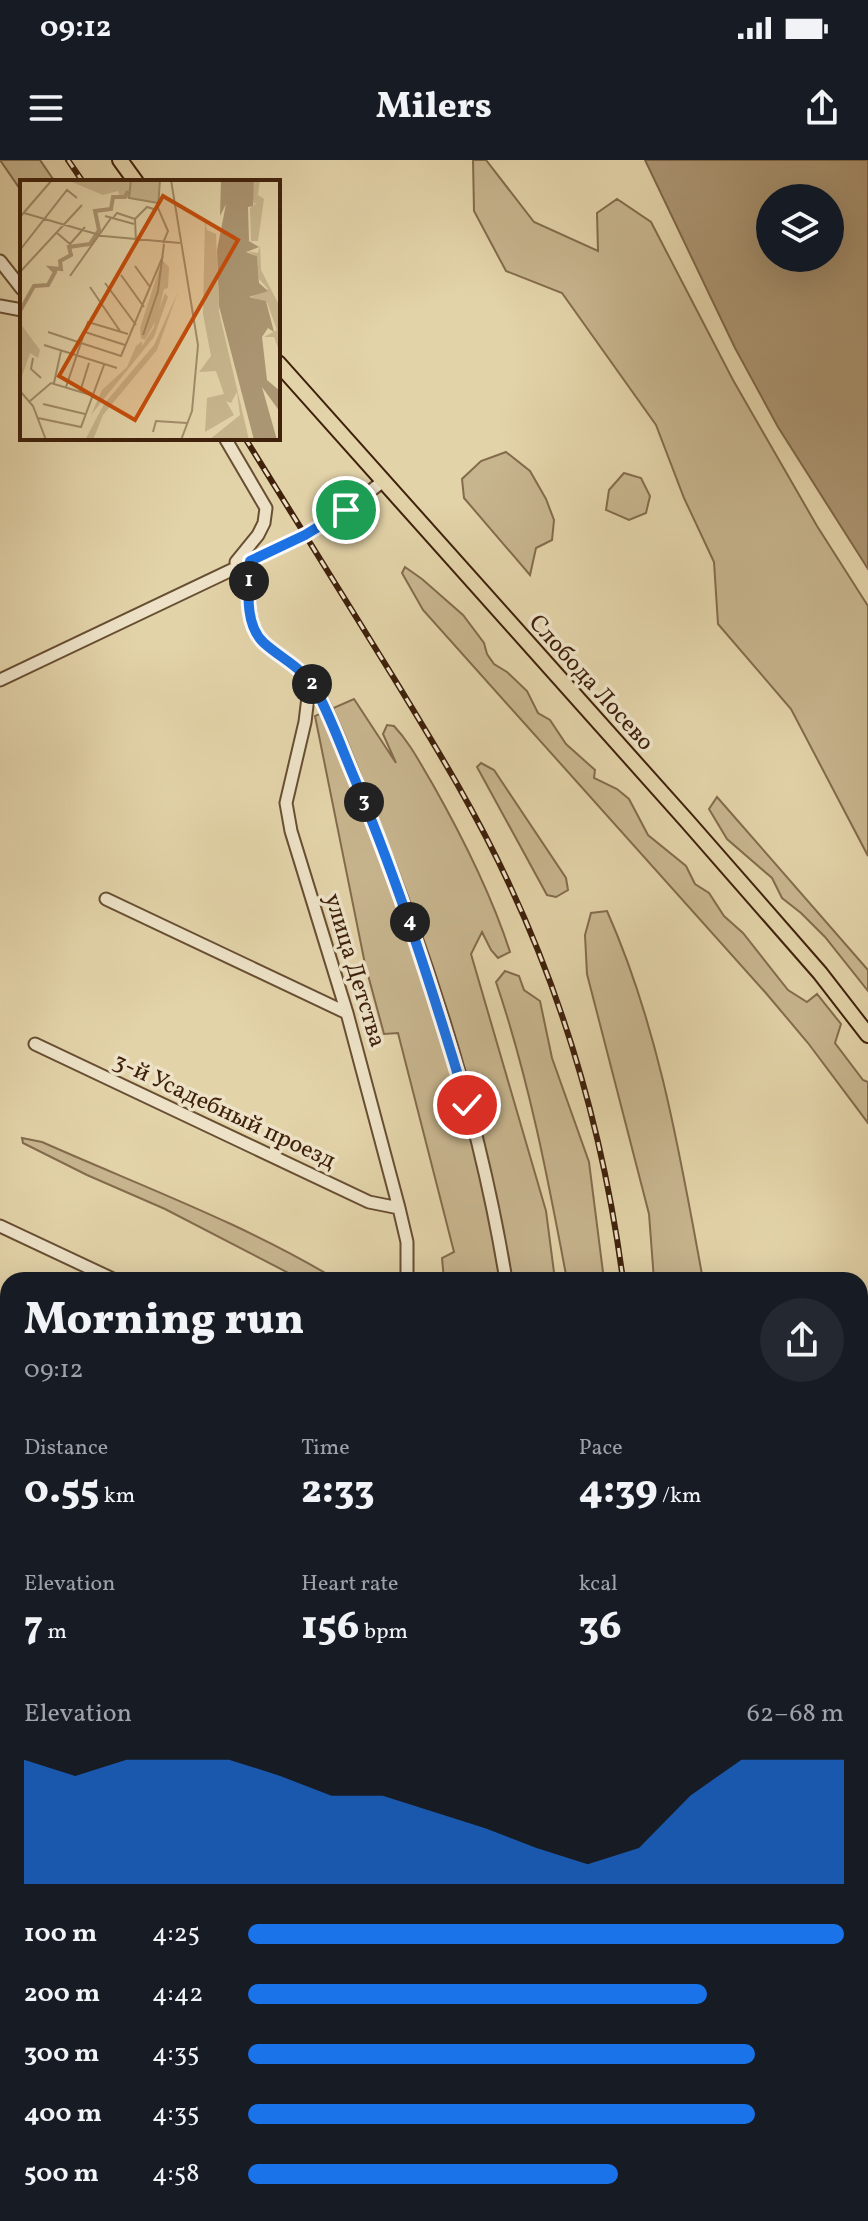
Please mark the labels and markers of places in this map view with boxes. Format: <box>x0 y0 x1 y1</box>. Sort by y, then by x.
pin <box>312 476 380 544</box>
pin: 1 <box>229 561 269 601</box>
pin: 2 <box>292 664 332 704</box>
pin: 3 <box>344 782 384 822</box>
pin: 4 <box>390 902 430 942</box>
pin <box>433 1071 501 1139</box>

